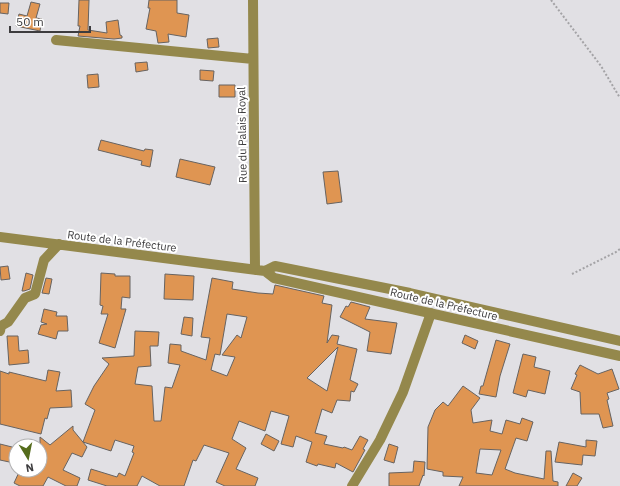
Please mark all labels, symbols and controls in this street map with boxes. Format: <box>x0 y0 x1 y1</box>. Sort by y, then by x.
scale bar <box>10 8 90 34</box>
text: 50 m <box>16 14 44 29</box>
street label: Rue du Palais Royal <box>234 87 250 183</box>
street label: Route de la Préfecture <box>67 227 177 255</box>
street label: Route de la Préfecture <box>389 285 499 323</box>
north arrow <box>8 438 48 478</box>
text: N <box>25 460 35 475</box>

